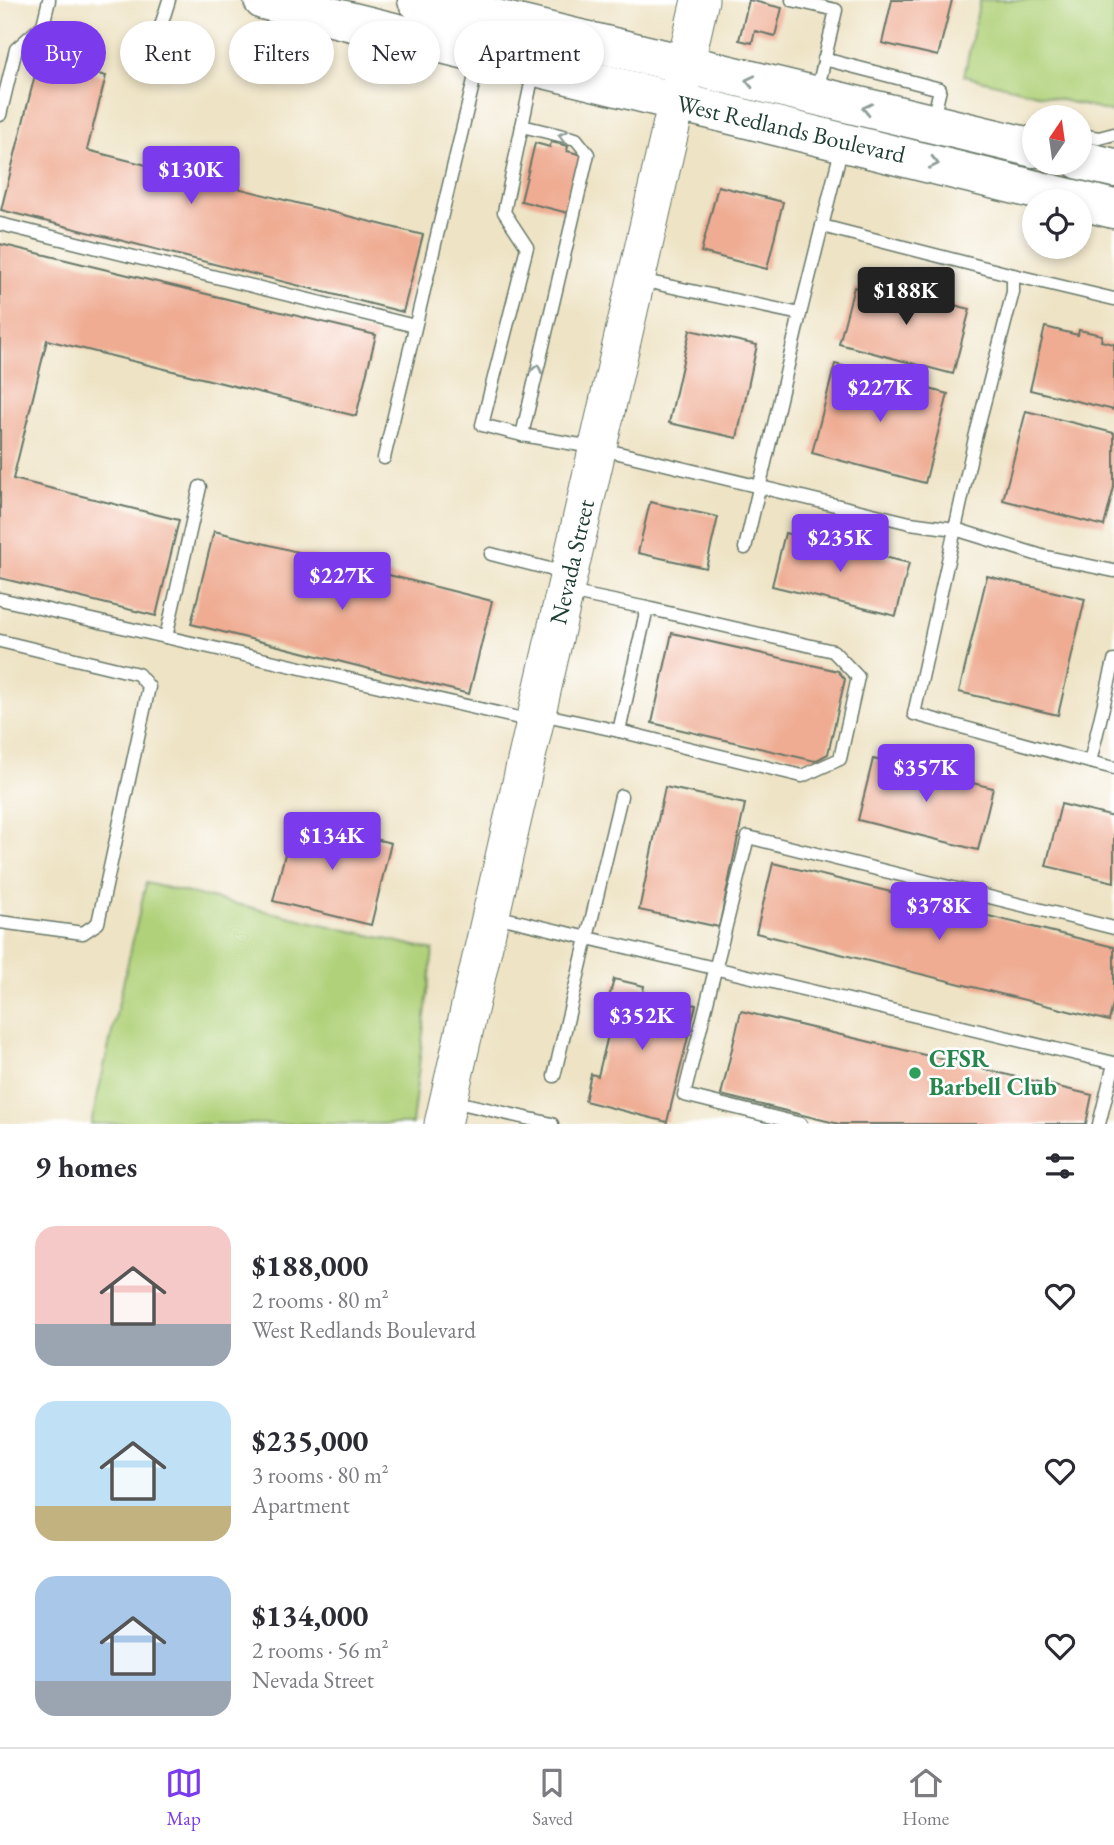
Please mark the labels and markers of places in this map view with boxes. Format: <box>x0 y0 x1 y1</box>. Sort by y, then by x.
pin: $130K <box>142 146 240 206</box>
pin: $188K <box>857 268 955 327</box>
pin: $227K <box>831 364 929 424</box>
pin: $235K <box>791 514 889 574</box>
pin: $227K <box>293 552 391 612</box>
pin: $357K <box>877 744 975 804</box>
pin: $134K <box>283 812 381 872</box>
pin: $378K <box>890 883 988 942</box>
pin: $352K <box>593 992 691 1052</box>
place label: CFSR Barbell Club <box>929 1043 1057 1102</box>
marker: CFSR Barbell Club <box>907 1065 923 1081</box>

